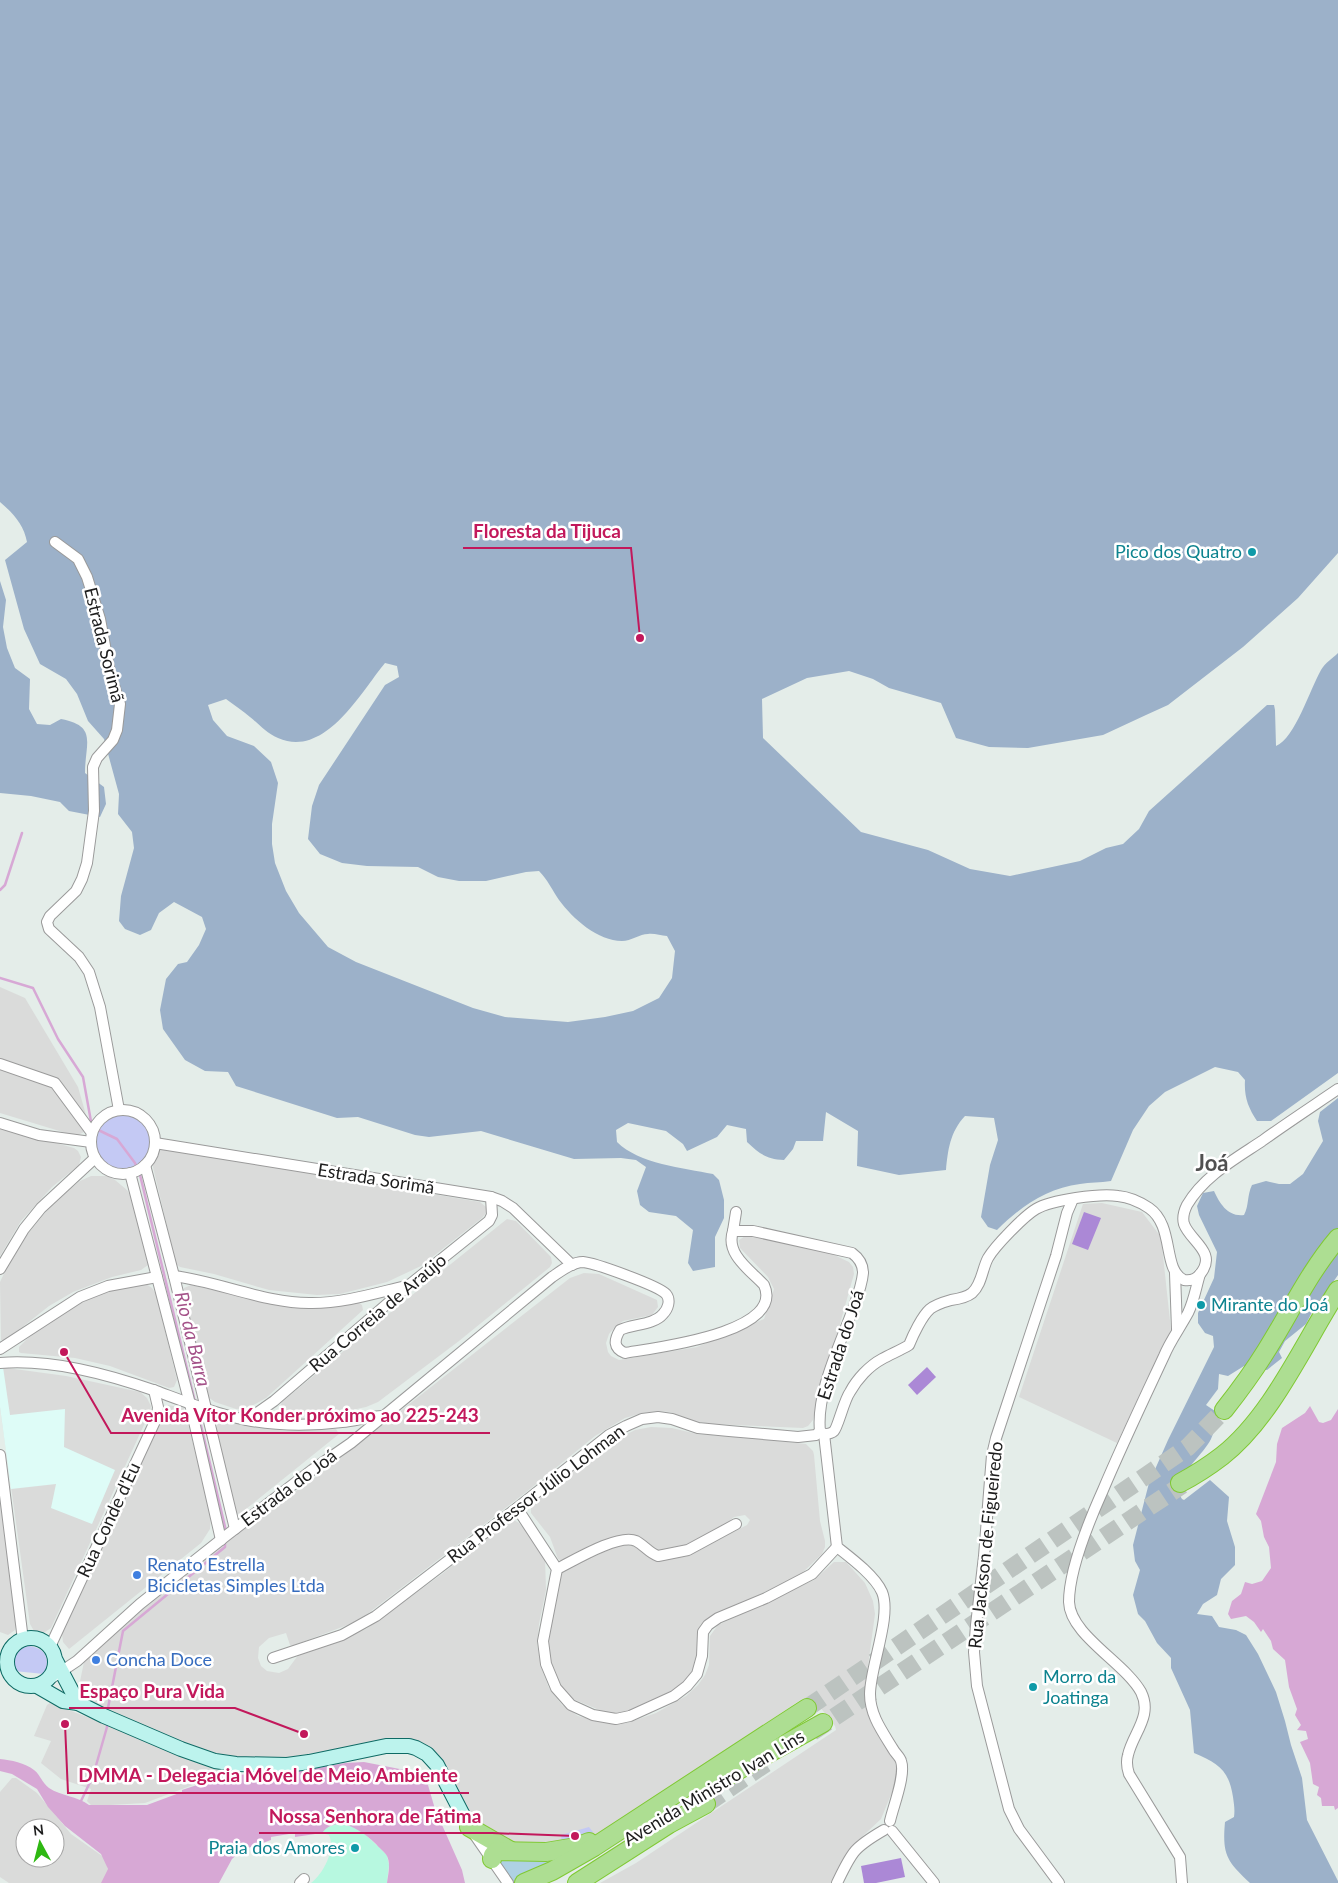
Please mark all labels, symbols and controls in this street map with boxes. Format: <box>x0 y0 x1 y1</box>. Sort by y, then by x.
callout: Floresta da Tijuca <box>463 514 631 548</box>
text: Floresta da Tijuca <box>473 519 621 542</box>
place label: Pico dos Quatro <box>1115 540 1242 562</box>
marker: Pico dos Quatro <box>1246 546 1258 558</box>
street label: Estrada Sorimã <box>80 585 130 705</box>
district label: Joá <box>1196 1149 1228 1176</box>
street label: Estrada Sorimã <box>316 1158 436 1198</box>
street label: Rua Correia de Araújo <box>304 1248 450 1376</box>
street label: Estrada do Joá <box>812 1287 868 1402</box>
water label: Rio da Barra <box>171 1289 216 1389</box>
place label: Mirante do Joá <box>1211 1293 1329 1315</box>
marker: Mirante do Joá <box>1195 1299 1207 1311</box>
callout: Avenida Vítor Konder próximo ao 225-243 <box>111 1399 490 1433</box>
text: Avenida Vítor Konder próximo ao 225-243 <box>120 1403 479 1426</box>
street label: Rua Professor Júlio Lohman <box>442 1419 628 1567</box>
street label: Rua Jackson de Figueiredo <box>963 1440 1007 1650</box>
street label: Estrada do Joá <box>236 1444 341 1530</box>
street label: Rua Conde d'Eu <box>72 1458 144 1581</box>
place label: Renato Estrella Bicicletas Simples Ltda <box>147 1553 325 1596</box>
marker: Renato Estrella Bicicletas Simples Ltda <box>131 1569 143 1581</box>
place label: Concha Doce <box>106 1648 212 1670</box>
marker: Concha Doce <box>90 1654 102 1666</box>
place label: Morro da Joatinga <box>1043 1665 1116 1708</box>
callout: Espaço Pura Vida <box>69 1674 235 1708</box>
text: Espaço Pura Vida <box>79 1679 225 1702</box>
marker: Morro da Joatinga <box>1027 1681 1039 1693</box>
street label: Avenida Ministro Ivan Lins <box>619 1724 808 1850</box>
callout: DMMA - Delegacia Móvel de Meio Ambiente <box>68 1759 469 1793</box>
text: DMMA - Delegacia Móvel de Meio Ambiente <box>78 1763 458 1786</box>
callout: Nossa Senhora de Fátima <box>259 1799 492 1833</box>
text: Nossa Senhora de Fátima <box>269 1804 481 1827</box>
north arrow <box>15 1818 65 1868</box>
text: N <box>32 1821 45 1839</box>
place label: Praia dos Amores <box>208 1836 345 1858</box>
marker: Praia dos Amores <box>349 1842 361 1854</box>

